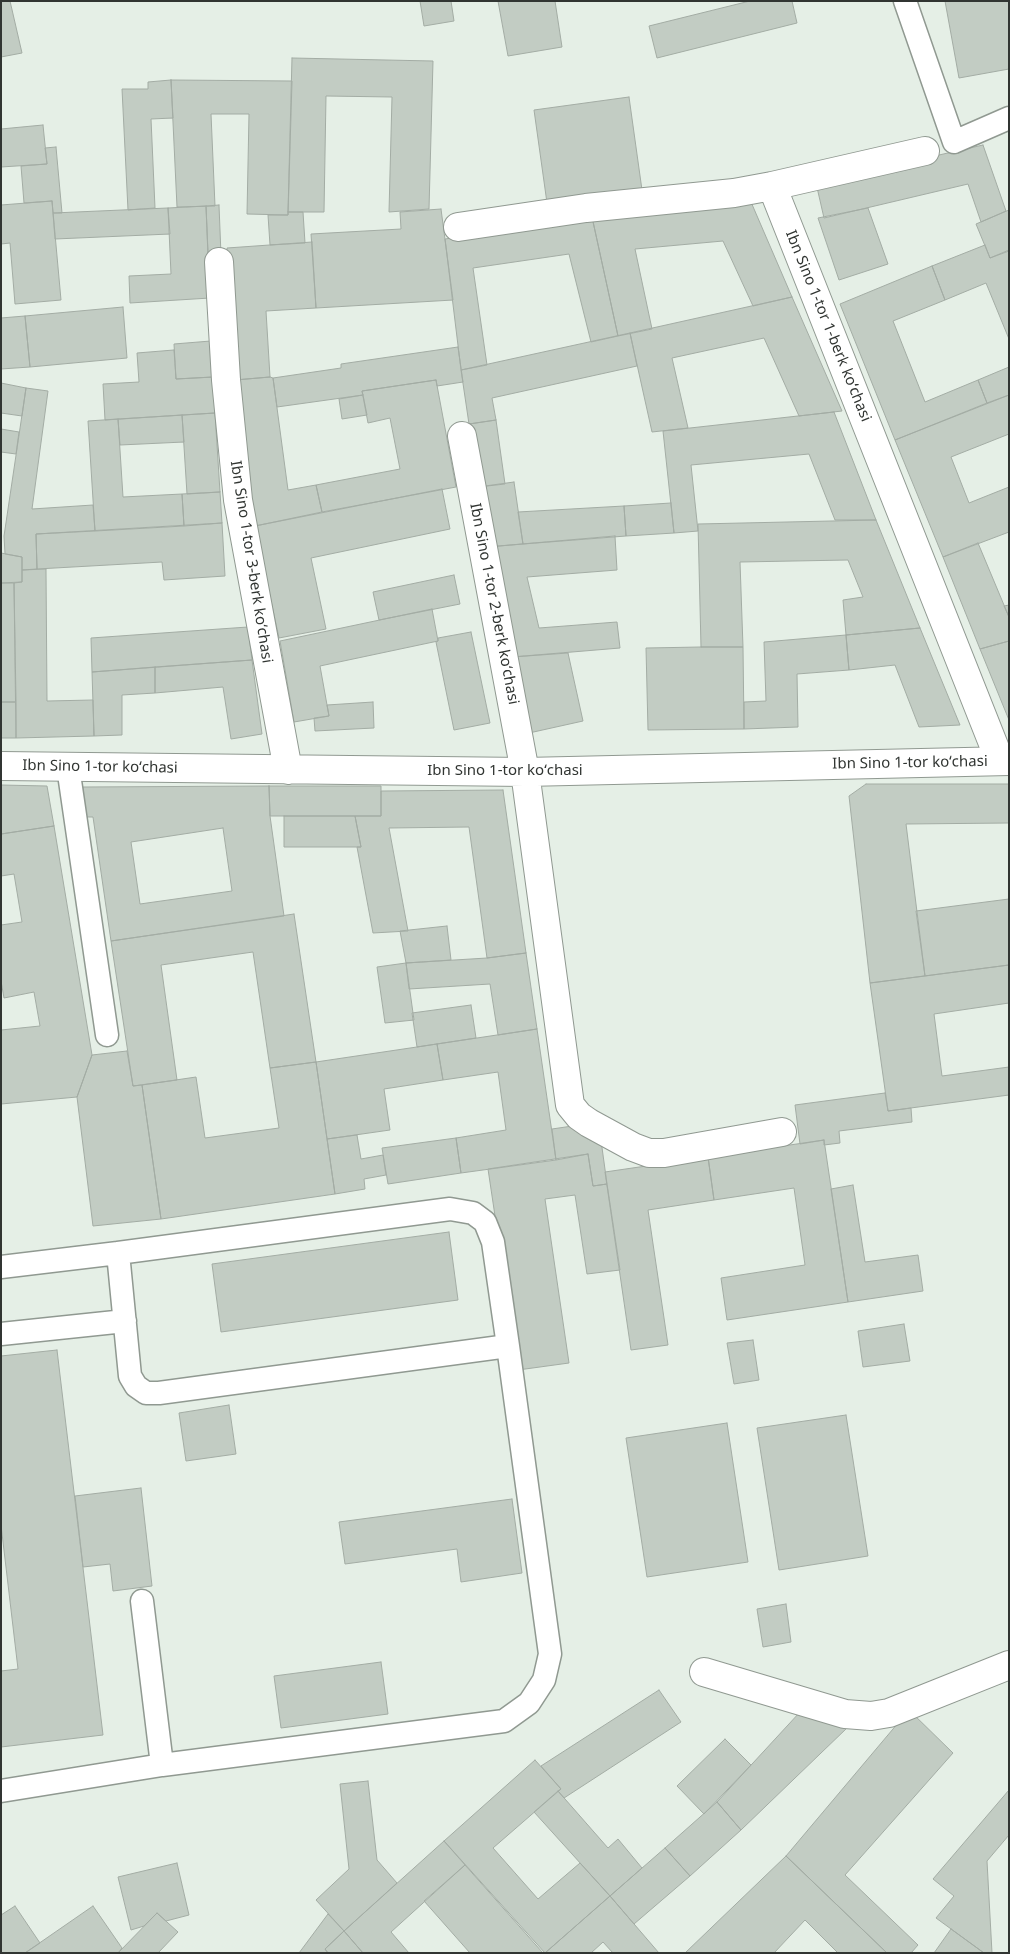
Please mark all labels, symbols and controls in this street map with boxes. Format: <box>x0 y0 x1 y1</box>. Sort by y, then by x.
street label: Ibn Sino 1-tor 1-berk koʻchasi <box>781 228 875 424</box>
street label: Ibn Sino 1-tor 3-berk koʻchasi <box>226 460 276 664</box>
street label: Ibn Sino 1-tor 2-berk koʻchasi <box>466 502 522 706</box>
street label: Ibn Sino 1-tor koʻchasi <box>832 753 988 773</box>
street label: Ibn Sino 1-tor koʻchasi <box>22 757 178 777</box>
street label: Ibn Sino 1-tor koʻchasi <box>427 762 583 780</box>

